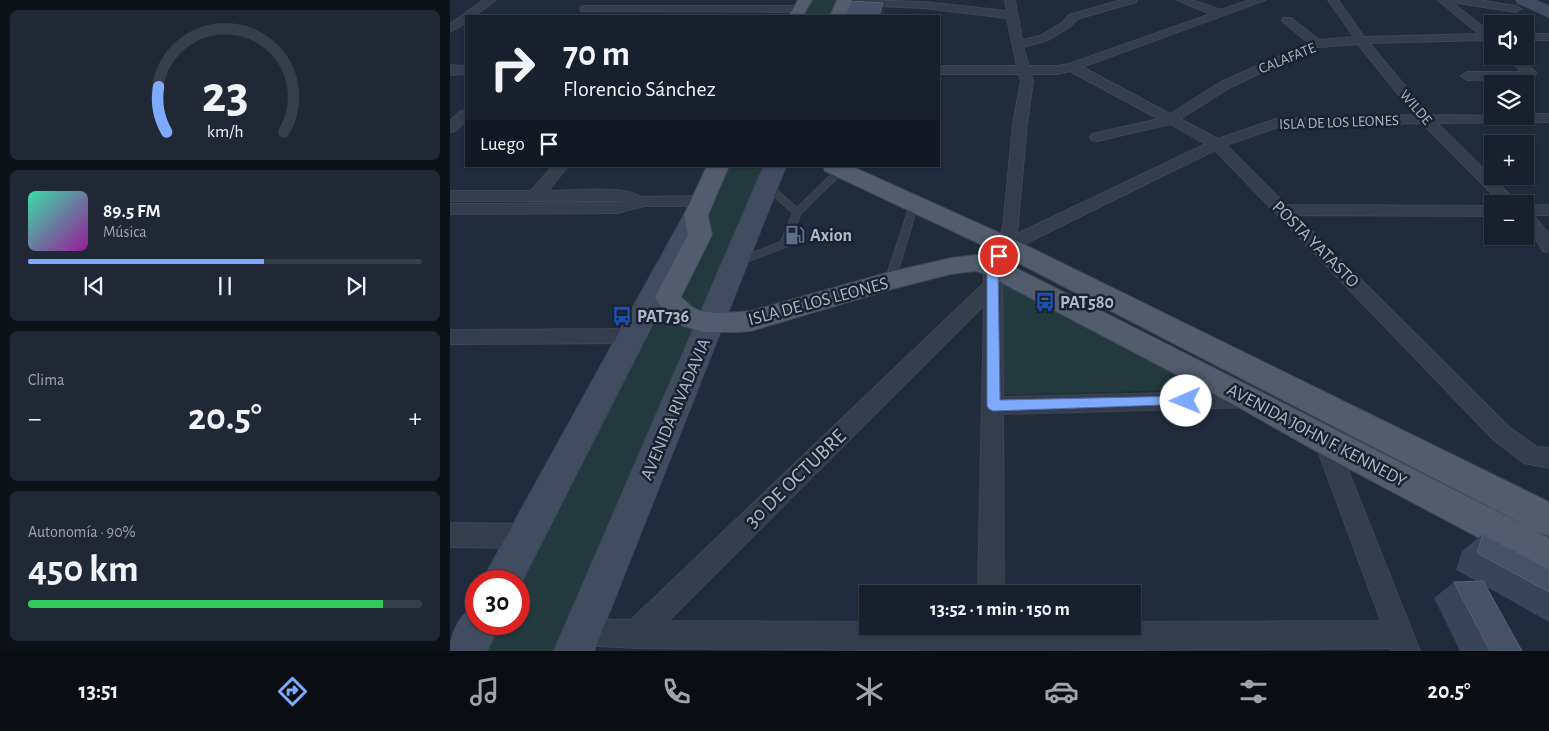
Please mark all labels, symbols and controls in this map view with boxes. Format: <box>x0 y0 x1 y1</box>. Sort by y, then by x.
map controls <box>1484 15 1534 245</box>
button: sound <box>1484 15 1534 65</box>
icon: right <box>480 35 545 100</box>
text: 70 m <box>563 37 630 72</box>
street label: CALAFATE <box>1257 40 1318 77</box>
text: 23 <box>202 69 248 121</box>
button: layers <box>1484 75 1534 125</box>
text: Florencio Sánchez <box>563 78 716 100</box>
street label: WILDE <box>1397 87 1435 128</box>
street label: ISLA DE LOS LEONES <box>1279 113 1399 132</box>
text: km/h <box>207 123 243 141</box>
icon: arrive <box>535 130 563 158</box>
text: Luego <box>480 135 525 154</box>
button: + <box>1484 135 1534 185</box>
button: − <box>1484 195 1534 245</box>
street label: POSTA YATASTO <box>1269 198 1362 291</box>
text: 89.5 FM <box>103 202 161 221</box>
text: Música <box>103 224 147 240</box>
fuel station icon: Axion <box>784 224 806 246</box>
place label: Axion <box>810 227 852 245</box>
pin <box>978 235 1020 277</box>
icon: arrive <box>985 242 1013 270</box>
icon: previous <box>80 272 108 300</box>
icon: pause <box>211 272 239 300</box>
icon: next <box>342 272 370 300</box>
street label: ISLA DE LOS LEONES <box>746 275 890 329</box>
bus stop icon: PAT580 <box>1034 291 1056 313</box>
place label: PAT580 <box>1060 294 1114 312</box>
bus stop icon: PAT736 <box>611 305 633 327</box>
place label: PAT736 <box>637 308 689 326</box>
street label: AVENIDA RIVADAVIA <box>638 335 714 483</box>
text: Clima <box>28 372 64 388</box>
position arrow <box>1159 374 1211 426</box>
street label: AVENIDA JOHN F. KENNEDY <box>1224 381 1410 491</box>
text: 20.5° <box>188 399 262 437</box>
text: − <box>28 405 41 433</box>
text: + <box>409 405 422 433</box>
street label: 30 DE OCTUBRE <box>741 425 850 531</box>
text: Autonomía · 90% <box>28 524 136 540</box>
text: 450 km <box>28 551 139 589</box>
speed limit sign: 30 <box>465 570 530 635</box>
text: 13:52 · 1 min · 150 m <box>930 600 1070 619</box>
icon: directions <box>275 674 310 709</box>
icon: music <box>467 674 502 709</box>
icon: phone <box>659 674 694 709</box>
icon: climate <box>852 674 887 709</box>
icon: car <box>1044 674 1079 709</box>
icon: filters <box>1236 674 1271 709</box>
text: 13:51 <box>79 680 118 702</box>
text: 20.5° <box>1428 680 1470 702</box>

